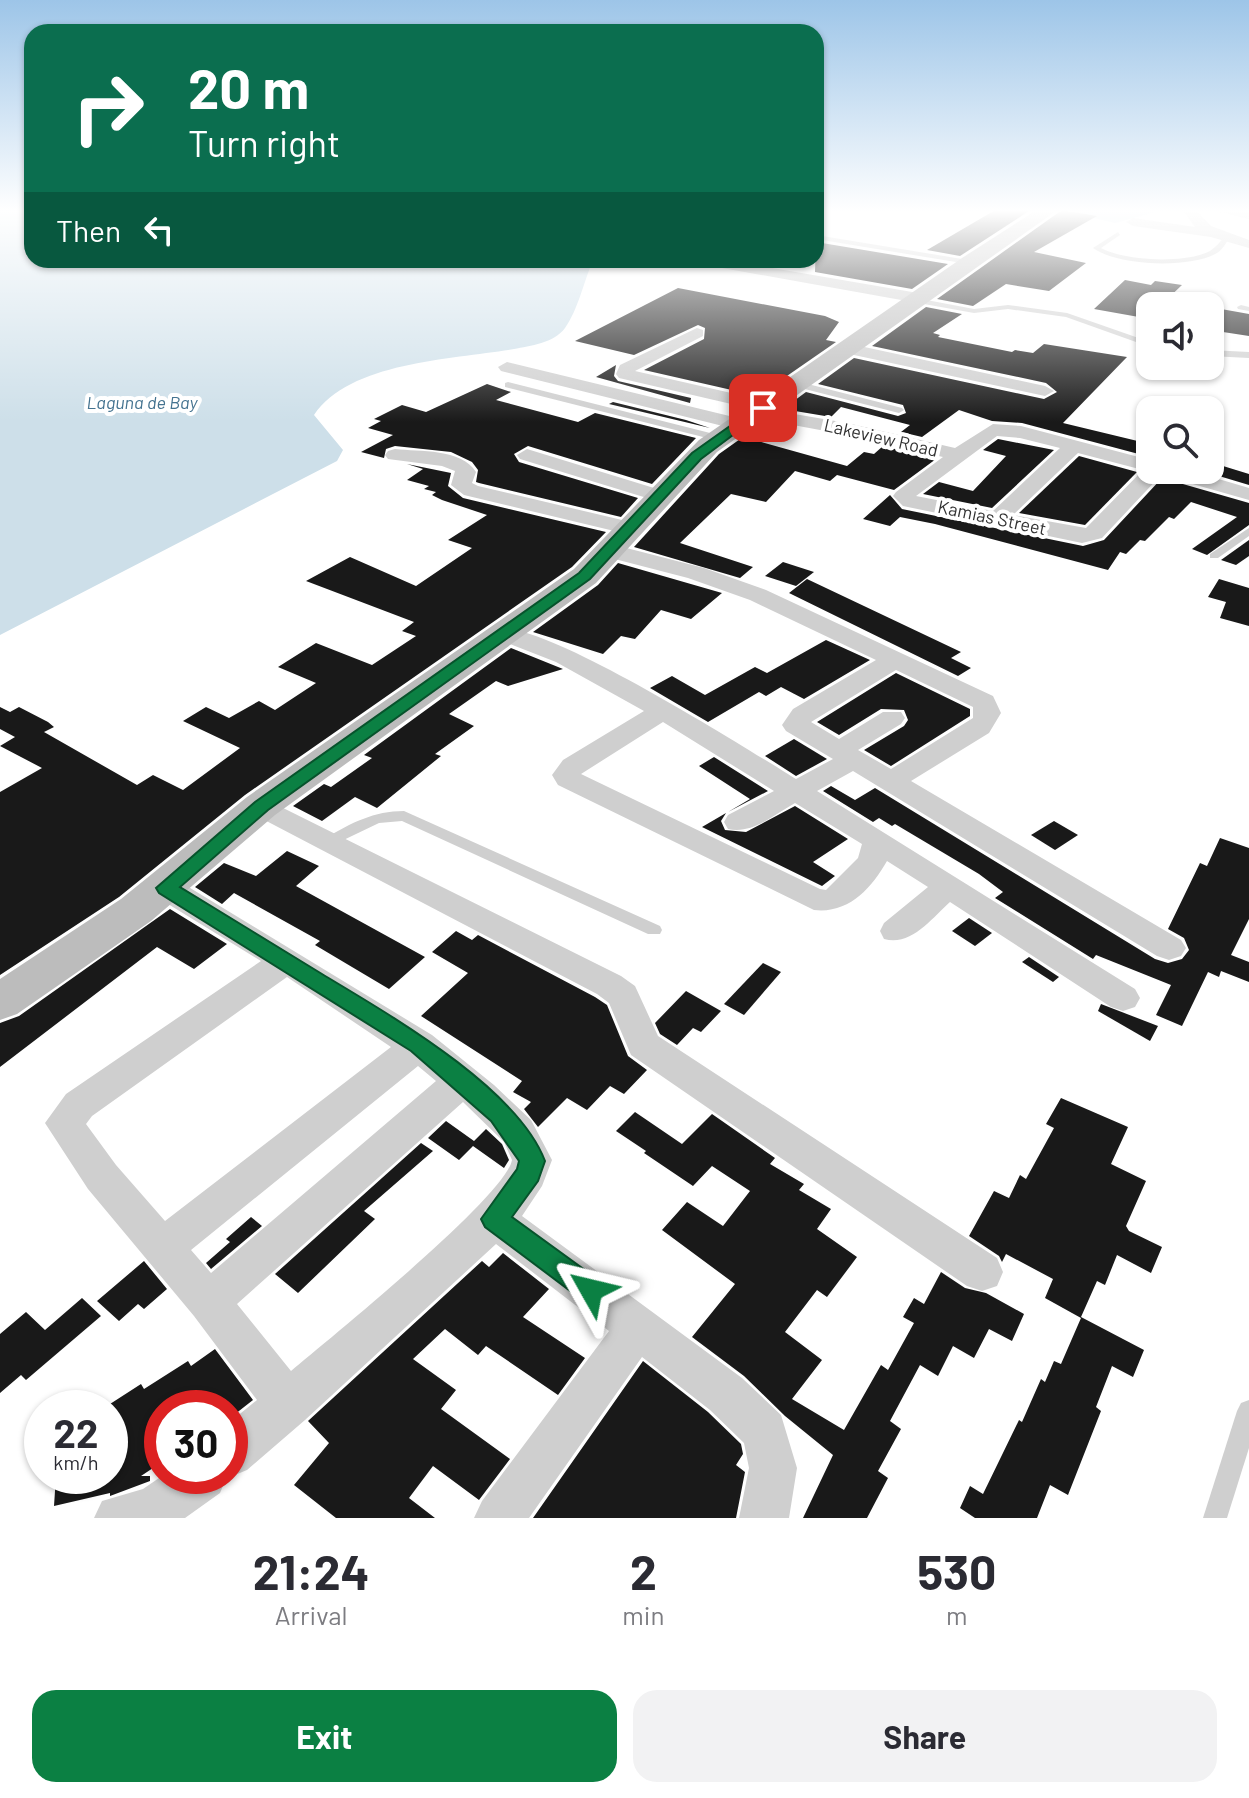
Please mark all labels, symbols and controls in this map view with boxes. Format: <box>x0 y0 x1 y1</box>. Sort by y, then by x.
text: 20 m <box>188 53 309 120</box>
icon: right <box>56 56 160 160</box>
text: Turn right <box>188 121 340 164</box>
icon: left <box>137 208 181 252</box>
text: Then <box>56 212 121 248</box>
map controls <box>1136 292 1224 484</box>
button: sound <box>1136 292 1224 380</box>
pin <box>729 374 797 442</box>
icon: arrive <box>741 386 785 430</box>
water label: Laguna de Bay <box>86 391 198 413</box>
button: search <box>1136 396 1224 484</box>
street label: Lakeview Road <box>822 413 940 461</box>
street label: Kamias Street <box>936 495 1048 539</box>
position arrow <box>549 1248 633 1332</box>
speed limit sign: 30 <box>144 1390 248 1494</box>
text: 22 <box>54 1408 98 1456</box>
text: km/h <box>53 1450 99 1474</box>
text: 21:24 <box>253 1542 370 1600</box>
text: 2 <box>630 1542 657 1600</box>
text: 530 <box>917 1542 996 1600</box>
text: Arrival <box>275 1599 348 1630</box>
text: min <box>622 1599 664 1630</box>
text: m <box>946 1599 967 1630</box>
button: Exit <box>32 1690 617 1782</box>
button: Share <box>633 1690 1217 1782</box>

